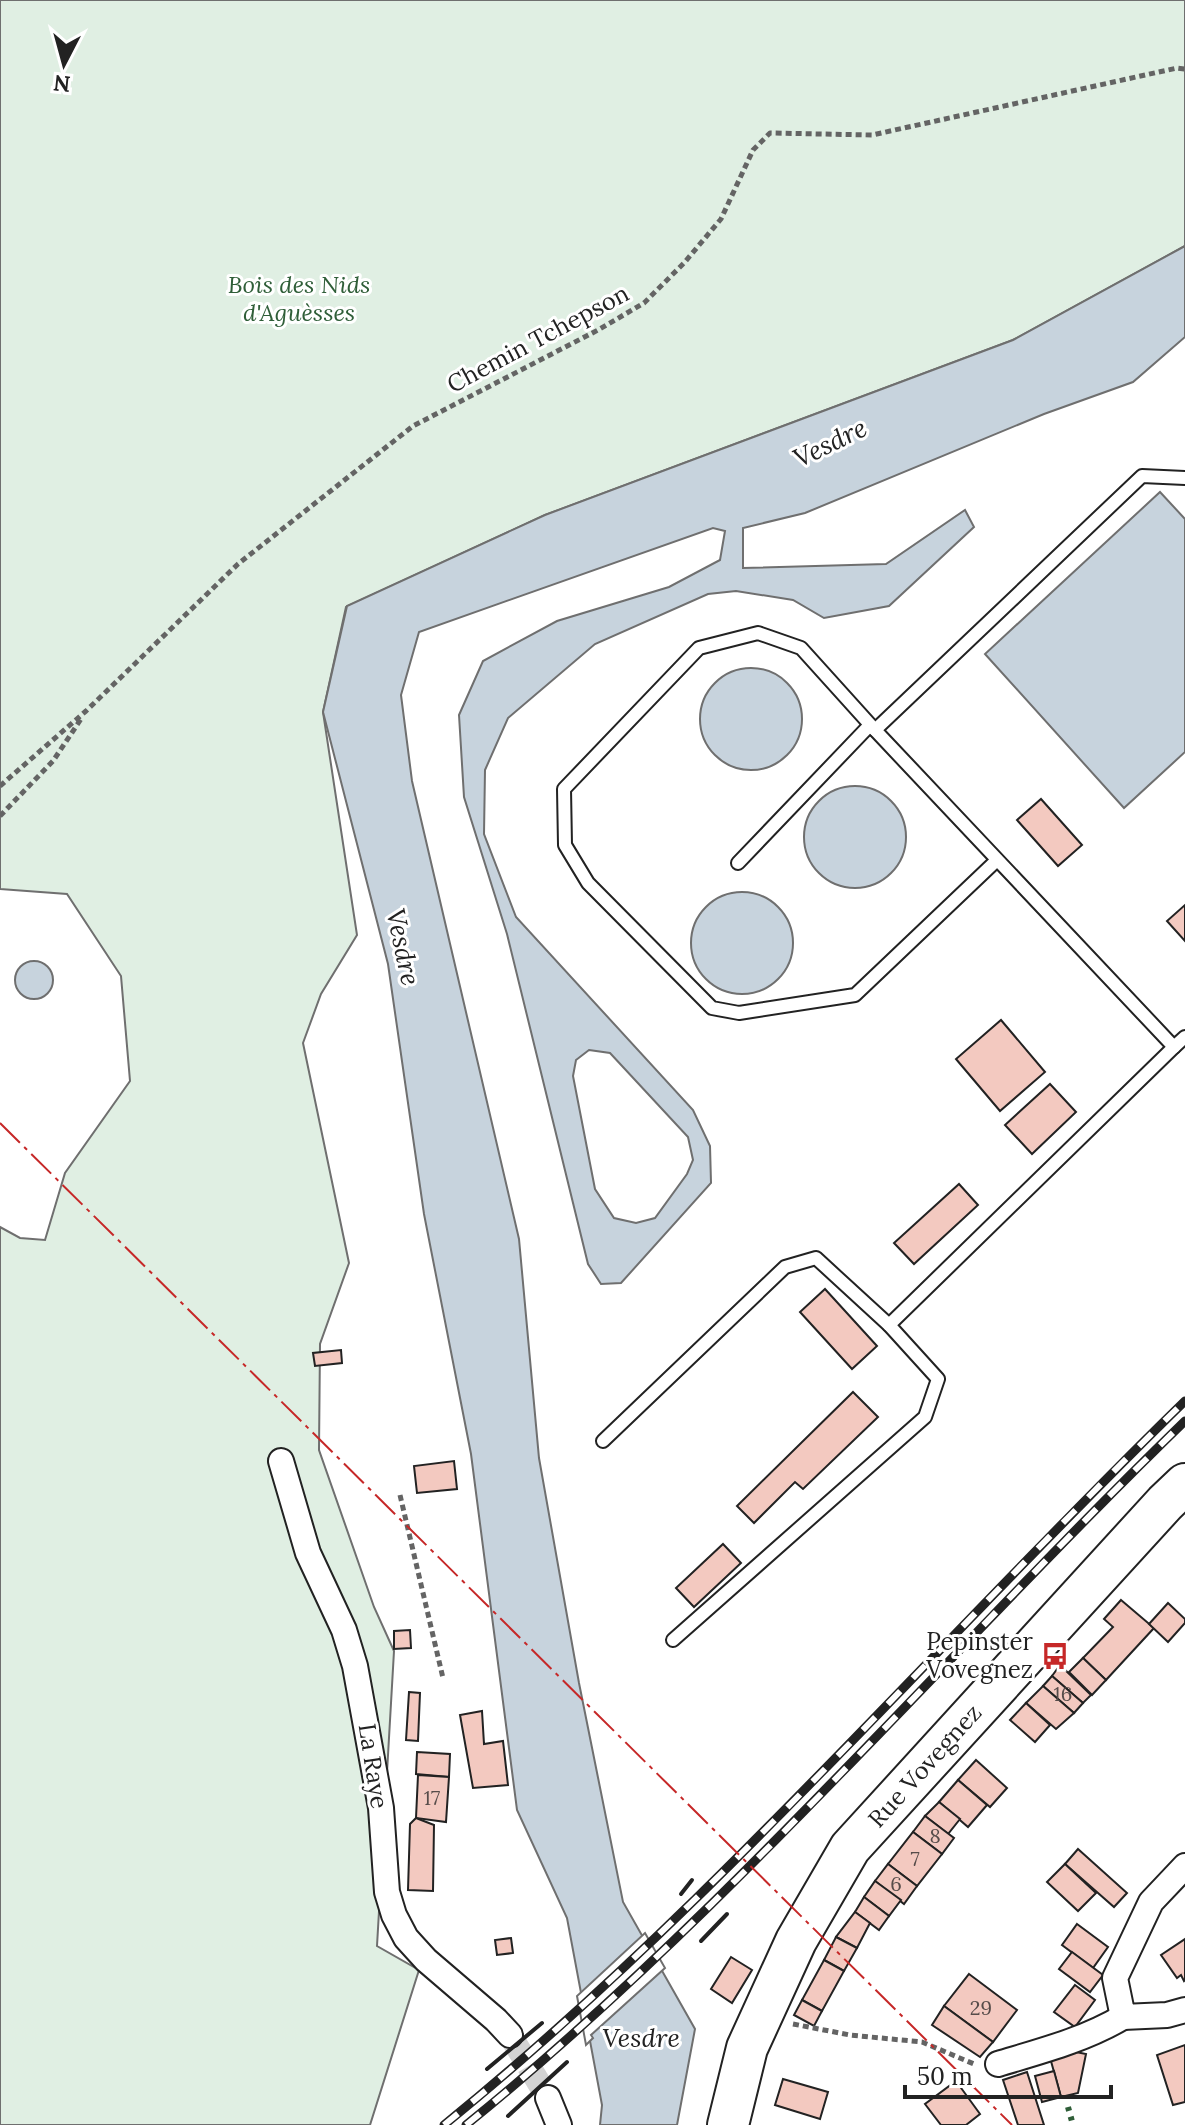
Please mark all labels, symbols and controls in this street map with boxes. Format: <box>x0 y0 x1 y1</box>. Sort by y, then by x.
north arrow <box>24 24 104 104</box>
text: N <box>52 69 72 99</box>
park label: Bois des Nids d'Aguèsses <box>228 269 370 328</box>
street label: Chemin Tchepson <box>441 278 634 400</box>
water label: Vesdre <box>788 411 872 474</box>
water label: Vesdre <box>379 906 428 988</box>
place label: Pepinster Vovegnez <box>925 1626 1034 1685</box>
bus stop icon: Pepinster Vovegnez <box>1040 1641 1070 1671</box>
house number: 16 <box>1054 1681 1072 1706</box>
street label: Rue Vovegnez <box>861 1698 988 1834</box>
street label: La Raye <box>351 1721 396 1811</box>
house number: 17 <box>424 1785 440 1810</box>
house number: 8 <box>929 1823 941 1848</box>
house number: 7 <box>910 1846 920 1871</box>
house number: 6 <box>890 1871 902 1896</box>
house number: 29 <box>970 1995 992 2020</box>
water label: Vesdre <box>602 2021 680 2054</box>
scale bar <box>905 2049 1111 2099</box>
text: 50 m <box>917 2061 973 2092</box>

